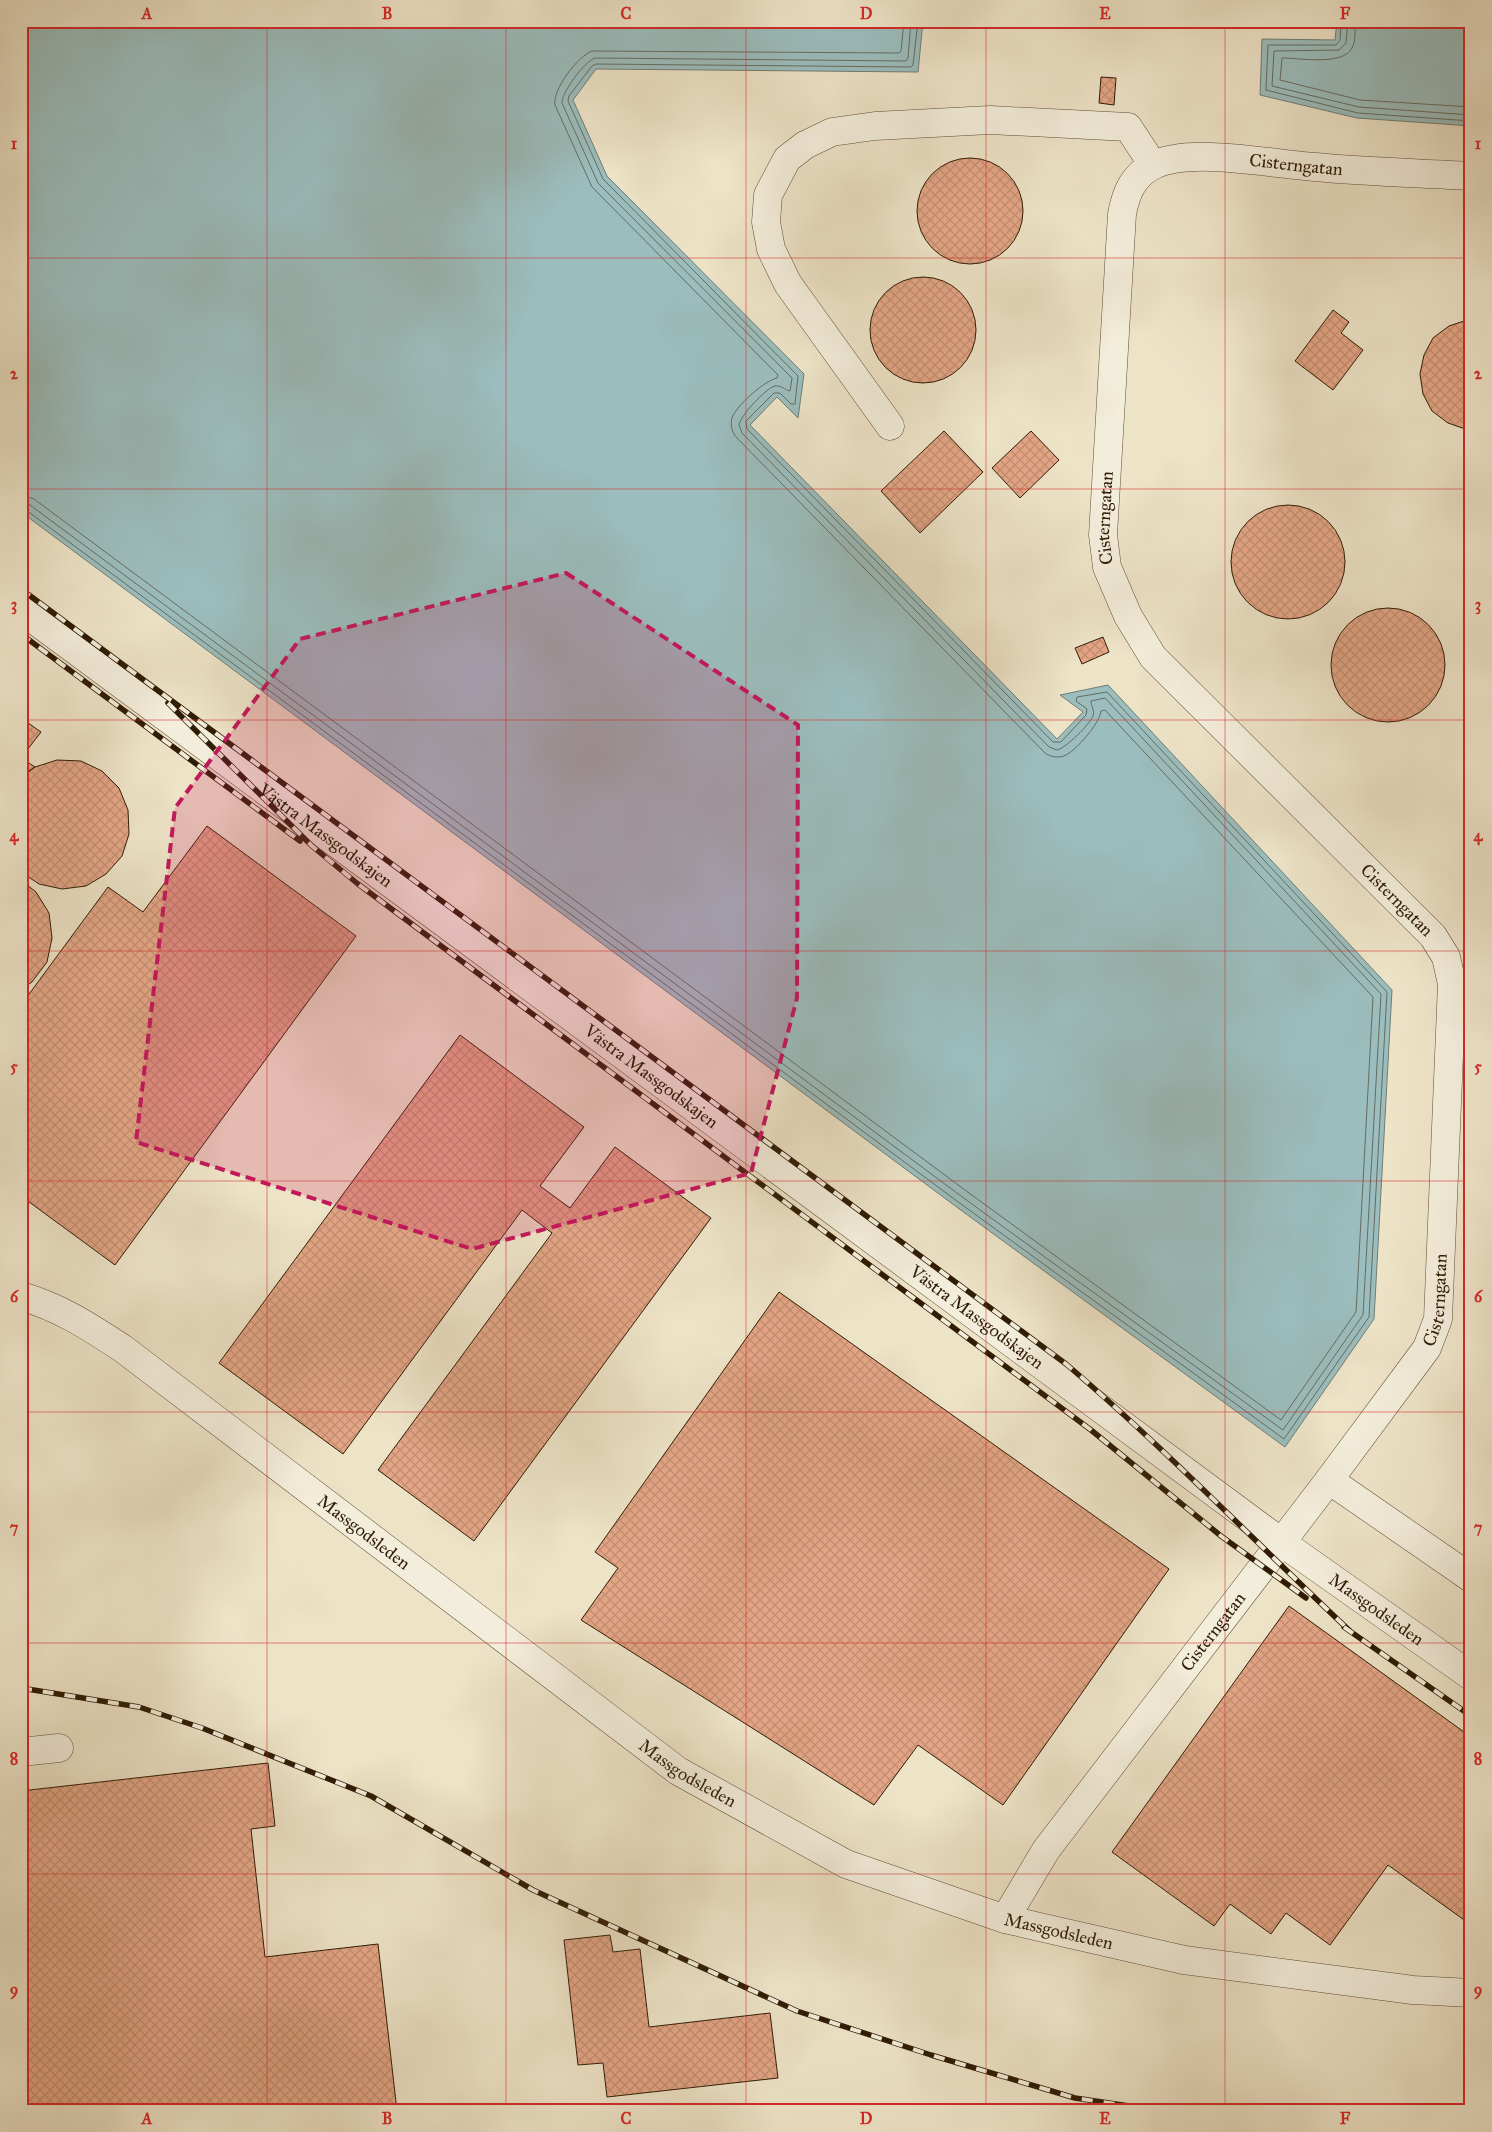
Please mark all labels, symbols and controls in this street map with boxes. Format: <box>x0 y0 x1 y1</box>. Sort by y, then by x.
text: A <box>141 4 153 23</box>
text: B <box>382 4 392 23</box>
text: C <box>621 4 632 23</box>
text: D <box>860 4 873 23</box>
text: E <box>1099 4 1111 23</box>
text: F <box>1340 4 1351 23</box>
text: 1 <box>11 134 18 153</box>
text: 1 <box>1475 134 1482 153</box>
street label: Cisterngatan <box>1248 149 1344 180</box>
text: 2 <box>10 364 19 383</box>
text: 2 <box>1474 364 1483 383</box>
street label: Cisterngatan <box>1092 470 1118 566</box>
text: 3 <box>11 595 17 615</box>
text: 3 <box>1475 595 1481 615</box>
street label: Västra Massgodskajen <box>254 778 397 892</box>
text: 4 <box>10 826 20 846</box>
text: 4 <box>1474 826 1484 846</box>
street label: Cisterngatan <box>1355 859 1438 942</box>
street label: Västra Massgodskajen <box>579 1019 723 1133</box>
text: 5 <box>10 1057 18 1076</box>
text: 5 <box>1474 1057 1482 1076</box>
street label: Cisterngatan <box>1418 1253 1452 1350</box>
street label: Västra Massgodskajen <box>905 1260 1048 1374</box>
text: 6 <box>10 1287 19 1306</box>
text: 6 <box>1474 1287 1483 1306</box>
street label: Massgodsleden <box>313 1490 415 1575</box>
text: 7 <box>10 1518 19 1537</box>
text: 7 <box>1474 1518 1483 1537</box>
street label: Massgodsleden <box>1325 1568 1428 1650</box>
street label: Cisterngatan <box>1176 1588 1250 1676</box>
street label: Massgodsleden <box>635 1734 740 1812</box>
text: 8 <box>10 1749 18 1768</box>
text: 8 <box>1474 1749 1482 1768</box>
street label: Massgodsleden <box>1002 1908 1116 1954</box>
text: 9 <box>10 1980 18 2000</box>
text: 9 <box>1474 1980 1482 2000</box>
text: A <box>141 2109 153 2128</box>
text: B <box>382 2109 392 2128</box>
text: C <box>621 2109 632 2128</box>
text: D <box>860 2109 873 2128</box>
text: E <box>1099 2109 1111 2128</box>
text: F <box>1340 2109 1351 2128</box>

